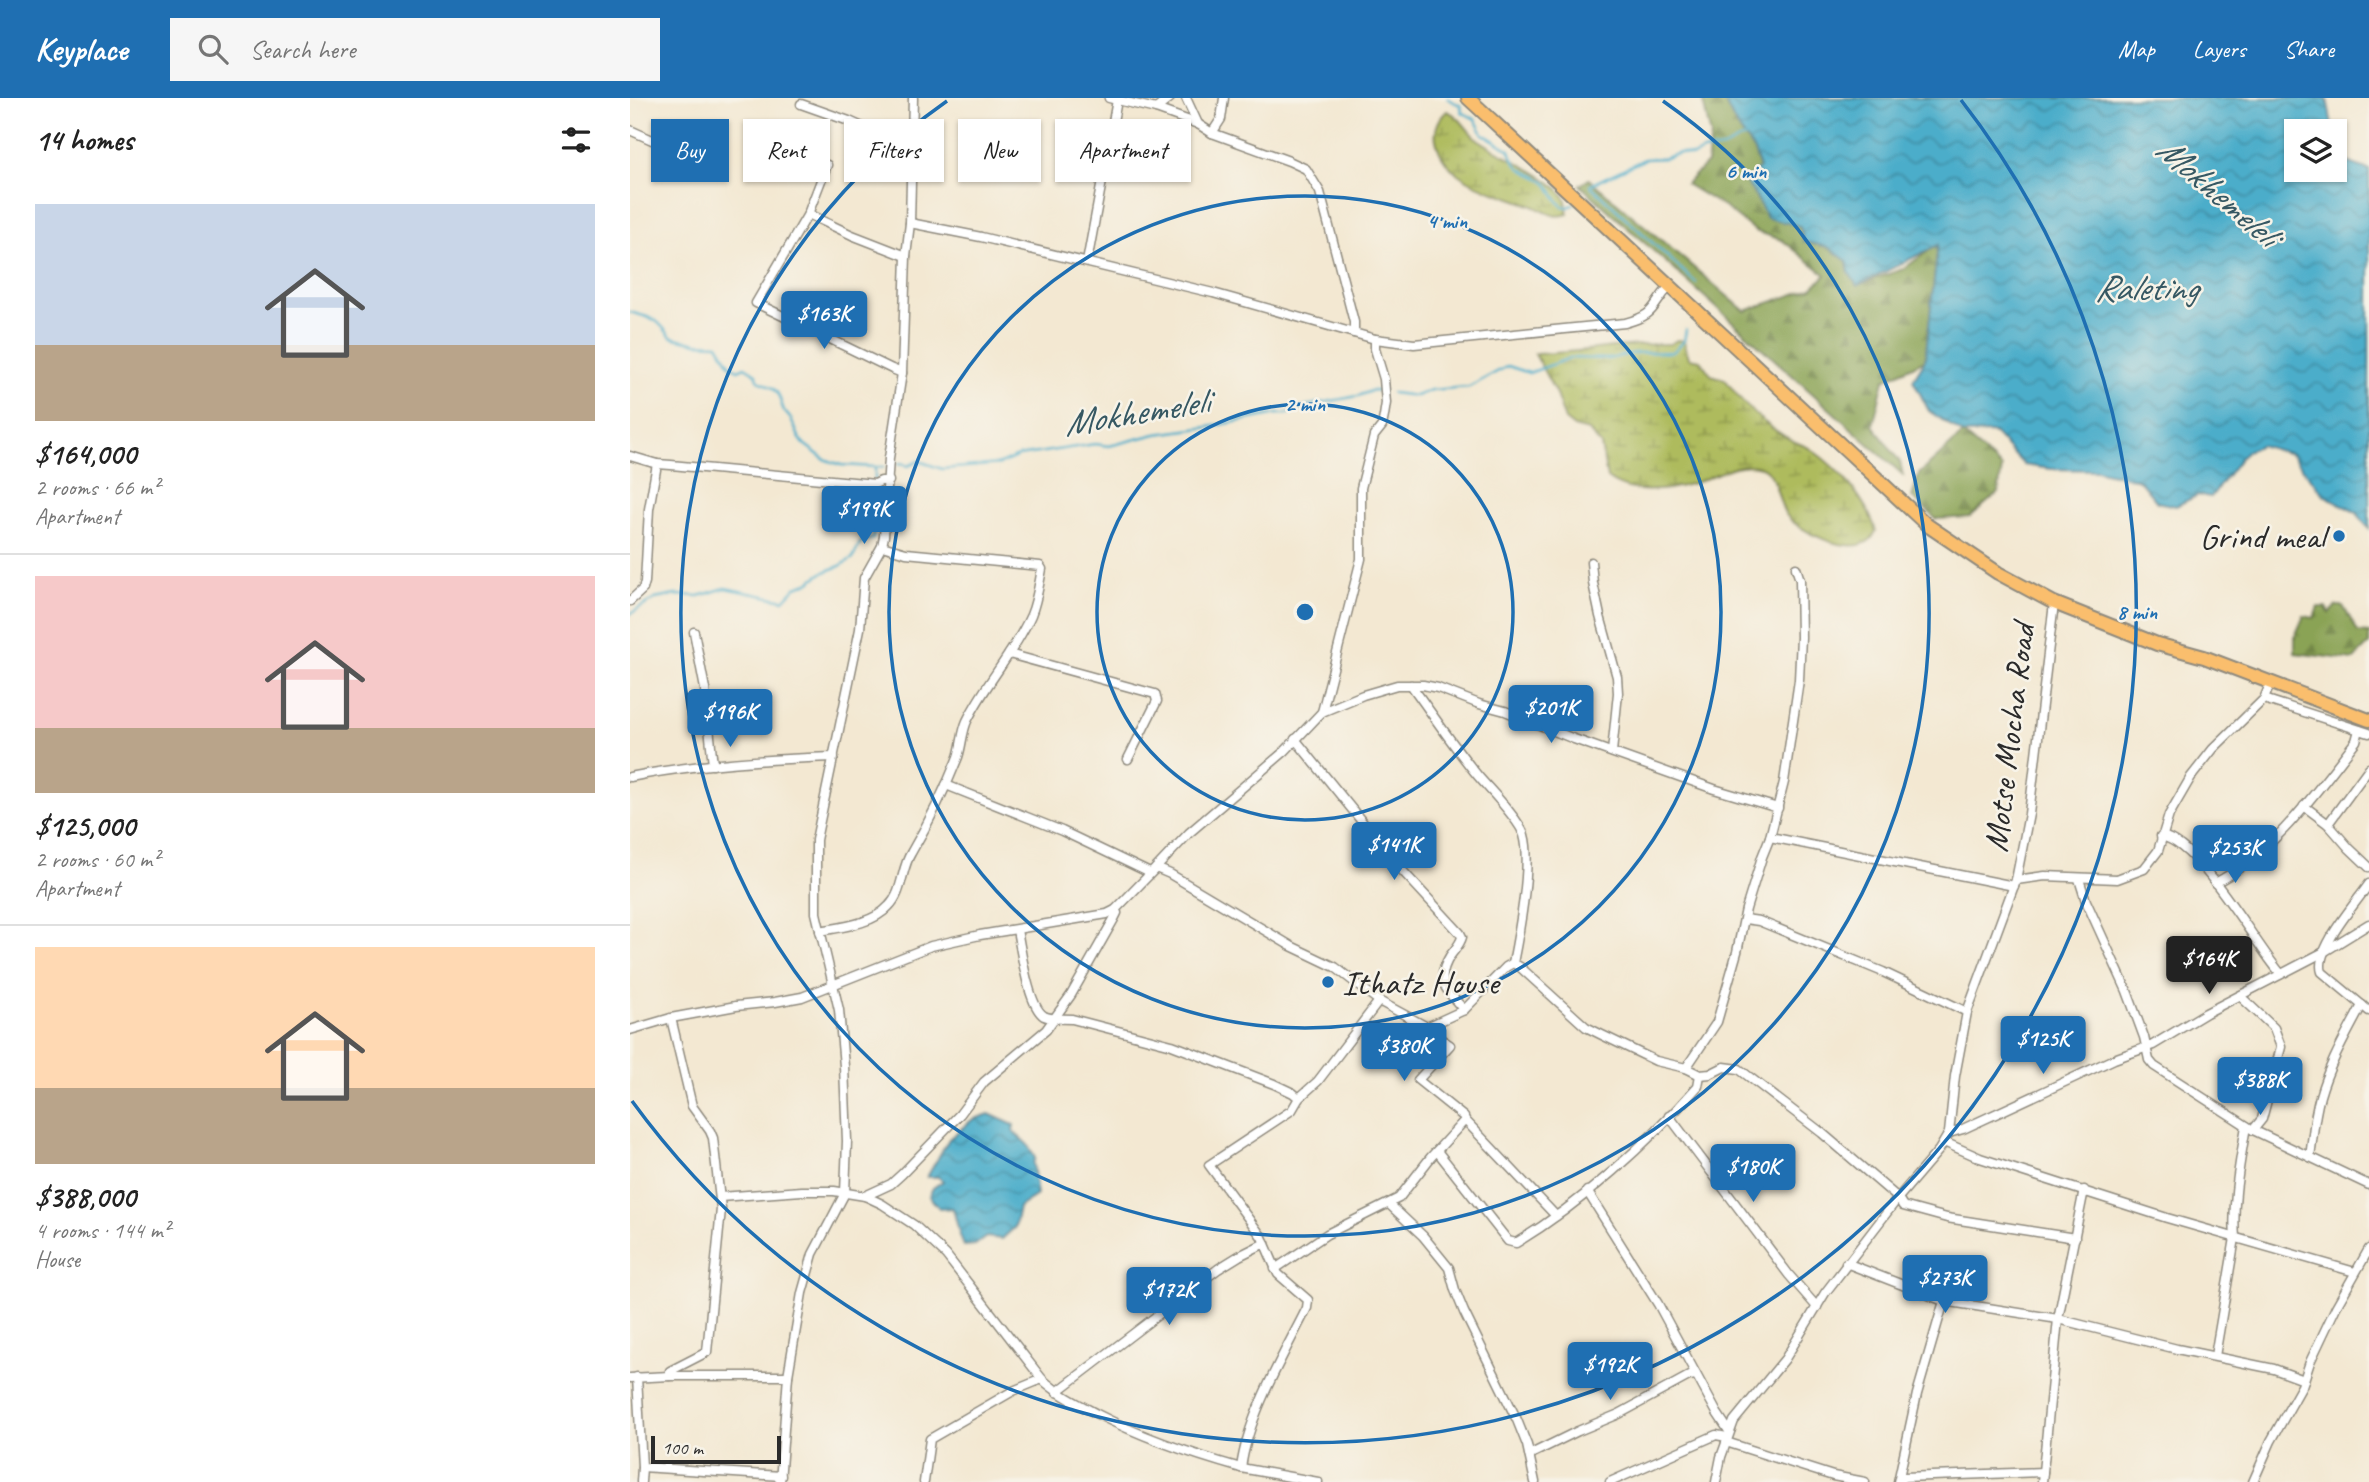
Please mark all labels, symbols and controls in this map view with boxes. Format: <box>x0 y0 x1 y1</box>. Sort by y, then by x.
search box <box>170 18 660 81</box>
text: Keyplace <box>35 28 128 70</box>
icon: search <box>194 30 232 68</box>
text: Search here <box>250 33 356 66</box>
text: Map <box>2118 34 2155 64</box>
text: Layers <box>2193 34 2246 64</box>
text: Share <box>2284 34 2334 64</box>
chip: Buy <box>651 119 729 182</box>
chip: Rent <box>743 119 830 182</box>
chip: Filters <box>844 119 944 182</box>
chip: New <box>958 119 1041 182</box>
chip: Apartment <box>1055 119 1191 182</box>
map controls <box>2284 119 2347 182</box>
button: layers <box>2284 119 2347 182</box>
text: 14 homes <box>35 121 133 159</box>
icon: filters <box>557 121 595 159</box>
water label: Mokhemeleli <box>2147 125 2295 263</box>
text: 6 min <box>1726 158 1767 184</box>
text: 4 min <box>1427 208 1467 234</box>
icon: home <box>252 250 378 376</box>
water label: Raleting <box>2095 264 2202 311</box>
pin: $163K <box>775 292 873 351</box>
text: $163K <box>797 299 851 328</box>
water label: Mokhemeleli <box>1060 376 1221 447</box>
text: 2 min <box>1285 391 1325 417</box>
text: $164,000 <box>35 435 136 473</box>
text: 2 rooms · 66 m² <box>35 473 159 502</box>
pin: $199K <box>815 486 913 546</box>
text: $199K <box>838 494 890 523</box>
text: Apartment <box>35 502 120 531</box>
place label: Grind meal <box>2199 514 2331 559</box>
marker: Grind meal <box>2331 528 2347 544</box>
text: 8 min <box>2117 599 2157 625</box>
centre of rings <box>1293 600 1317 624</box>
street label: Motse Mocha Road <box>1973 616 2046 854</box>
icon: home <box>252 622 378 748</box>
pin: $201K <box>1502 686 1600 745</box>
pin: $196K <box>681 690 779 749</box>
text: $201K <box>1524 693 1578 722</box>
text: $196K <box>703 697 757 726</box>
text: $125,000 <box>35 807 135 845</box>
pin: $141K <box>1345 822 1443 882</box>
pin: $253K <box>2186 826 2284 885</box>
text: $141K <box>1367 830 1421 859</box>
text: $253K <box>2209 833 2261 862</box>
text: 2 rooms · 60 m² <box>35 845 159 874</box>
text: Apartment <box>35 874 120 903</box>
pin: $164K <box>2160 936 2258 996</box>
text: $164K <box>2182 944 2236 973</box>
place label: Ithatz House <box>1342 960 1501 1005</box>
marker: Ithatz House <box>1320 974 1336 990</box>
icon: home <box>252 993 378 1119</box>
pin: $125K <box>1994 1016 2092 1076</box>
pin: $380K <box>1355 1024 1453 1083</box>
text: $125K <box>2017 1024 2069 1053</box>
text: $380K <box>1377 1031 1431 1060</box>
pin: $388K <box>2211 1058 2309 1117</box>
text: $388K <box>2233 1065 2287 1094</box>
pin: $180K <box>1704 1144 1802 1204</box>
text: $180K <box>1726 1152 1780 1181</box>
text: $388,000 <box>35 1178 135 1216</box>
text: 4 rooms · 144 m² <box>35 1216 170 1245</box>
text: House <box>35 1245 80 1274</box>
pin: $273K <box>1896 1256 1994 1315</box>
text: $273K <box>1919 1263 1972 1292</box>
pin: $172K <box>1120 1268 1218 1327</box>
text: $172K <box>1143 1275 1196 1304</box>
pin: $192K <box>1561 1342 1659 1402</box>
text: $192K <box>1584 1350 1636 1379</box>
scale bar <box>651 1433 780 1465</box>
text: 100 m <box>662 1436 703 1460</box>

